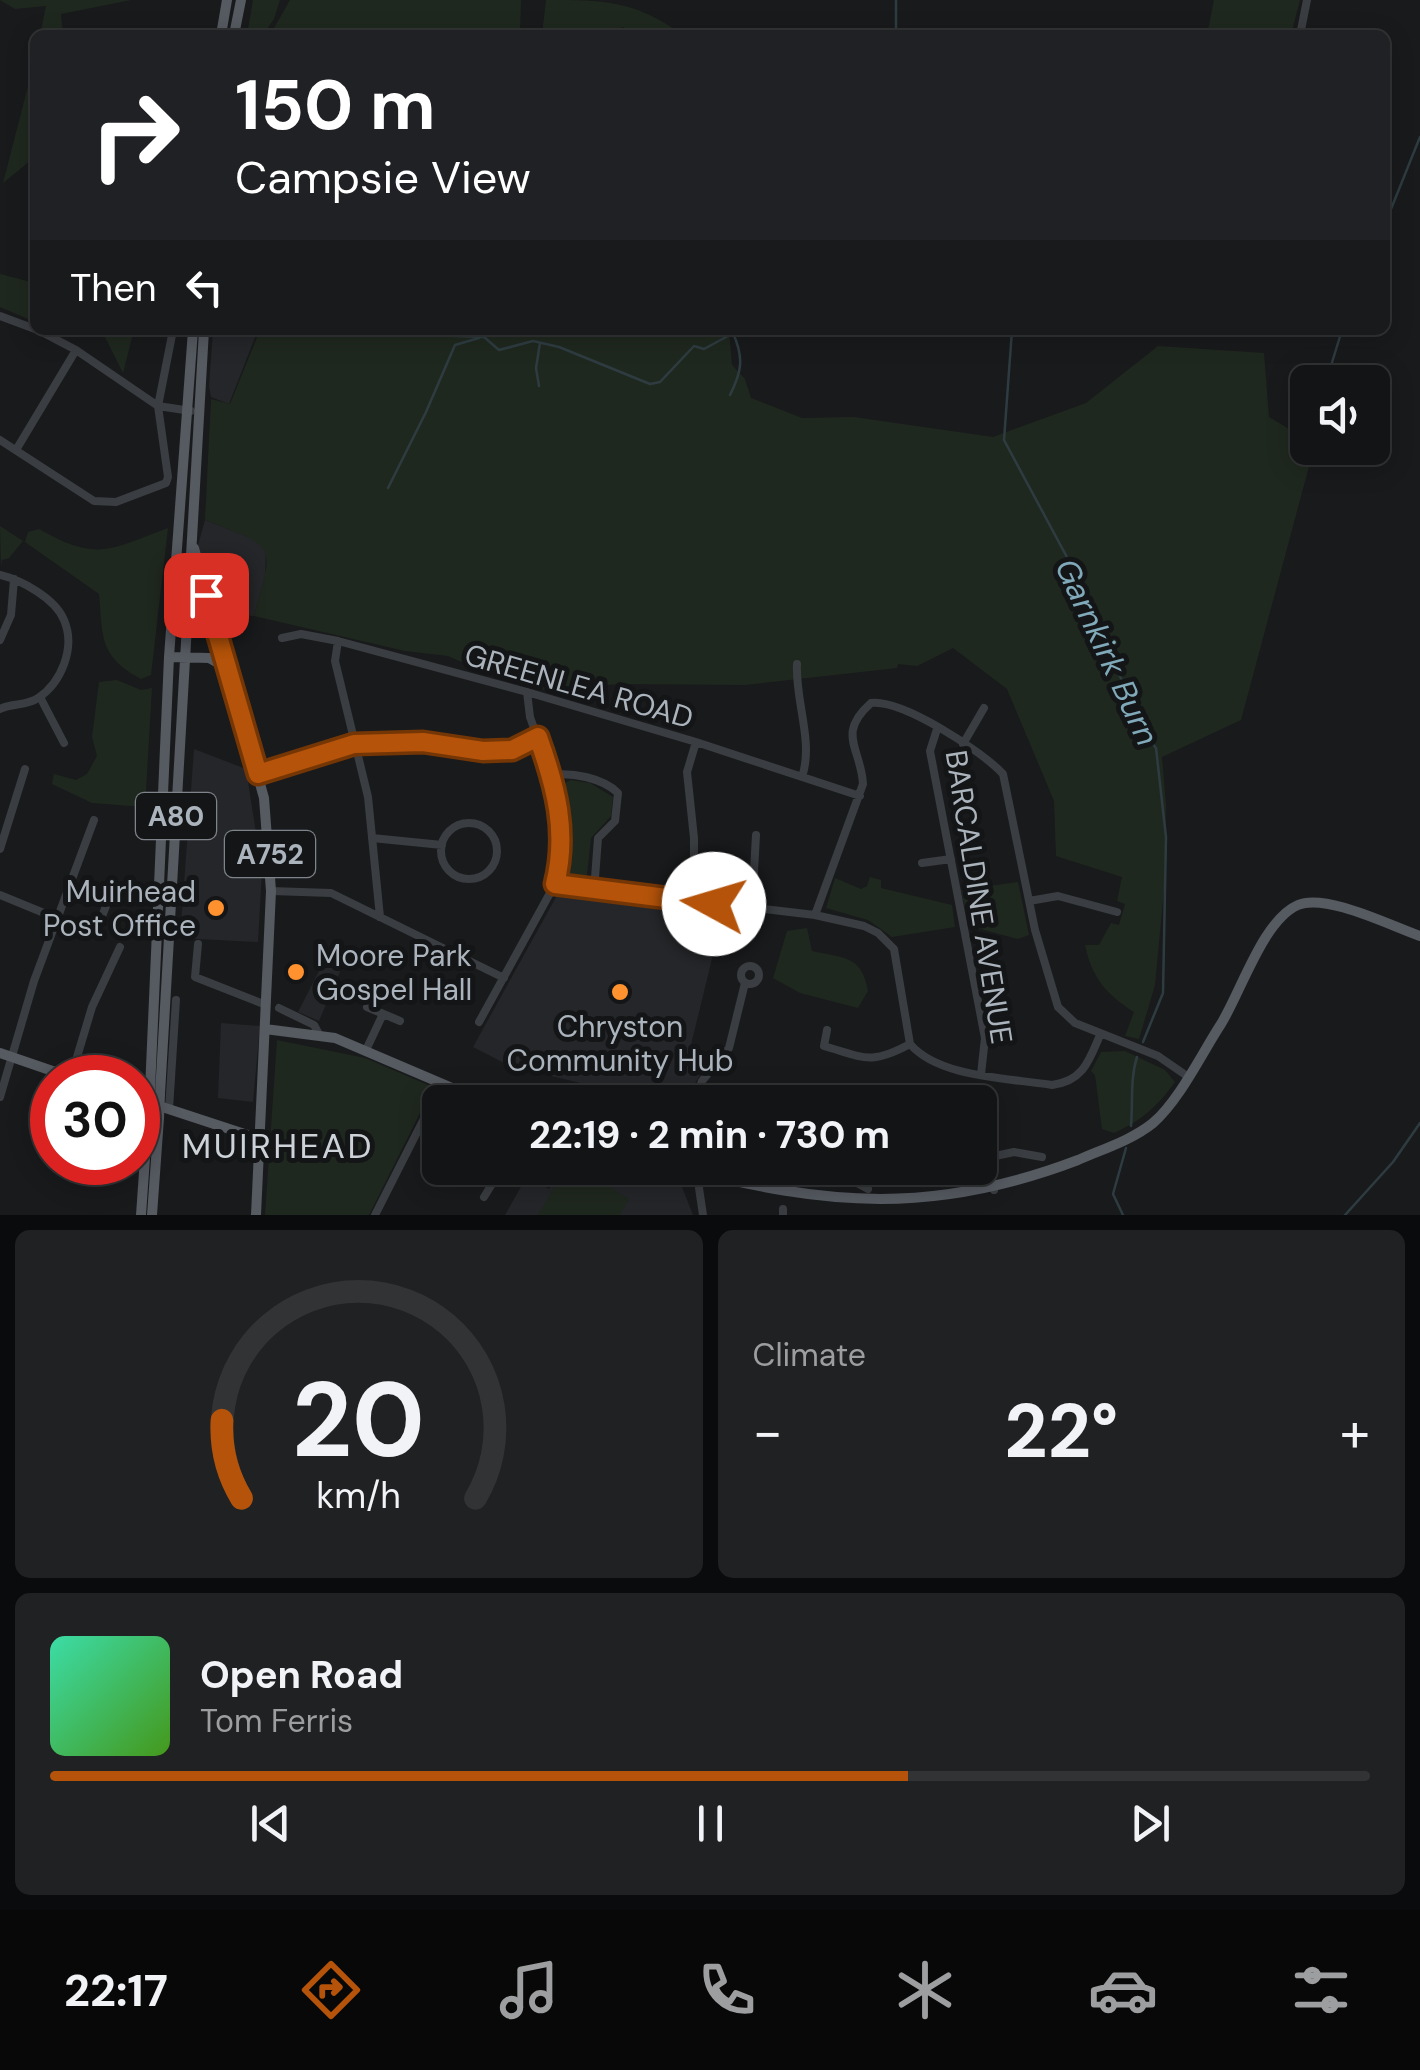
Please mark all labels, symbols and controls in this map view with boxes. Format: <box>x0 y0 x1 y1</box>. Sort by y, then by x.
text: 150 m <box>235 60 436 151</box>
icon: right <box>70 70 200 200</box>
text: Campsie View <box>235 148 531 207</box>
icon: left <box>177 260 232 315</box>
text: Then <box>70 263 157 313</box>
map controls <box>1290 365 1390 465</box>
button: sound <box>1290 365 1390 465</box>
water label: Garnkirk Burn <box>1045 552 1169 752</box>
pin <box>164 553 249 638</box>
icon: arrive <box>179 568 234 623</box>
street label: GREENLEA ROAD <box>460 635 698 737</box>
street label: BARCALDINE AVENUE <box>937 747 1021 1047</box>
road number: A80 <box>136 793 216 839</box>
road number: A752 <box>225 831 315 877</box>
position arrow <box>662 852 766 956</box>
place label: Muirhead Post Office <box>43 872 196 945</box>
marker: Muirhead Post Office <box>205 897 227 919</box>
place label: Moore Park Gospel Hall <box>316 936 472 1009</box>
marker: Moore Park Gospel Hall <box>285 961 307 983</box>
marker: Chryston Community Hub <box>609 981 631 1003</box>
place label: Chryston Community Hub <box>506 1007 734 1080</box>
speed limit sign: 30 <box>30 1055 160 1185</box>
text: 22:19 · 2 min · 730 m <box>529 1110 890 1160</box>
district label: MUIRHEAD <box>182 1123 374 1169</box>
text: Climate <box>753 1334 866 1376</box>
text: 20 <box>292 1353 425 1488</box>
text: 22° <box>1004 1383 1118 1480</box>
text: − <box>753 1396 783 1468</box>
text: + <box>1340 1396 1370 1468</box>
text: km/h <box>317 1473 401 1519</box>
text: Open Road <box>200 1650 403 1700</box>
text: Tom Ferris <box>200 1700 353 1742</box>
icon: previous <box>243 1796 298 1851</box>
icon: pause <box>683 1796 738 1851</box>
icon: next <box>1123 1796 1178 1851</box>
icon: directions <box>296 1955 366 2025</box>
icon: music <box>494 1955 564 2025</box>
icon: phone <box>692 1955 762 2025</box>
icon: climate <box>890 1955 960 2025</box>
icon: car <box>1088 1955 1158 2025</box>
icon: filters <box>1286 1955 1356 2025</box>
text: 22:17 <box>64 1961 168 2020</box>

